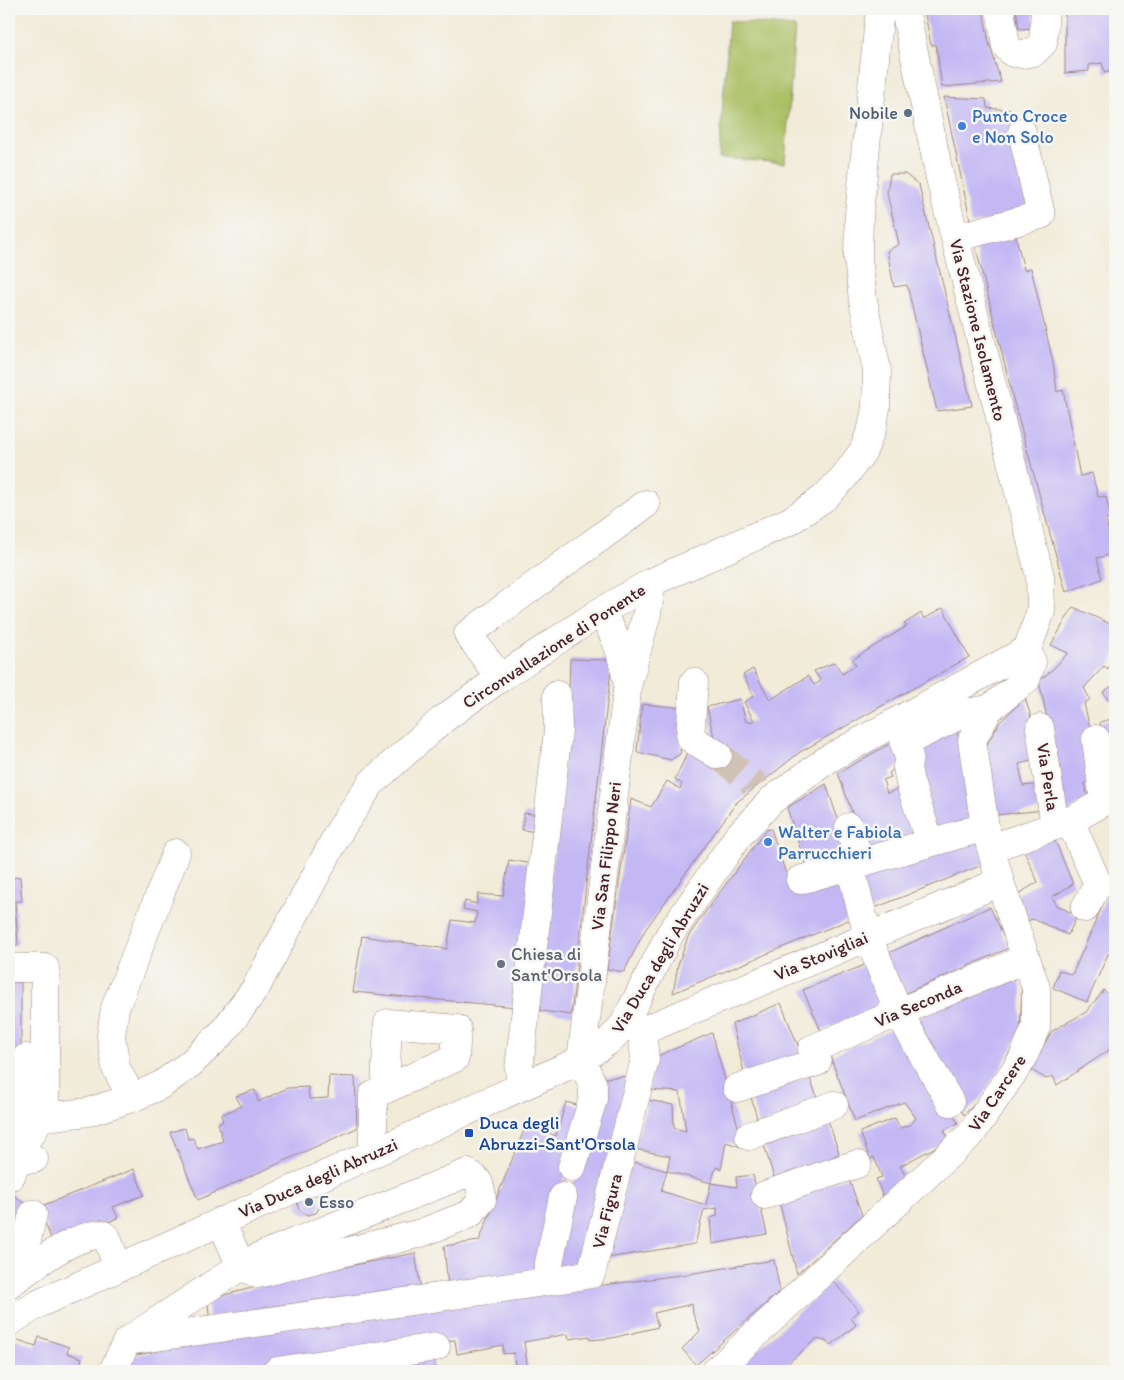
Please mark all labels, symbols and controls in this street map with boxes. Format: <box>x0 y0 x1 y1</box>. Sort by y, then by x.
place label: Nobile <box>849 102 898 124</box>
place label: Punto Croce e Non Solo <box>972 105 1067 148</box>
marker: Nobile <box>902 107 914 119</box>
marker: Punto Croce e Non Solo <box>956 120 968 132</box>
street label: Via Stazione Isolamento <box>945 237 1011 423</box>
street label: Circonvallazione di Ponente <box>458 579 650 713</box>
street label: Via Perla <box>1032 741 1064 813</box>
street label: Via San Filippo Neri <box>586 780 626 932</box>
place label: Walter e Fabiola Parrucchieri <box>778 821 903 864</box>
marker: Walter e Fabiola Parrucchieri <box>762 836 774 848</box>
street label: Via Duca degli Abruzzi <box>606 879 714 1037</box>
street label: Via Stovigliai <box>771 926 871 986</box>
place label: Chiesa di Sant'Orsola <box>511 943 602 986</box>
marker: Chiesa di Sant'Orsola <box>495 958 507 970</box>
street label: Via Seconda <box>871 976 965 1032</box>
street label: Via Carcere <box>963 1050 1031 1136</box>
place label: Duca degli Abruzzi-Sant'Orsola <box>479 1112 636 1155</box>
marker: Duca degli Abruzzi-Sant'Orsola <box>463 1127 475 1139</box>
street label: Via Duca degli Abruzzi <box>235 1133 401 1223</box>
street label: Via Figura <box>587 1171 627 1251</box>
place label: Esso <box>319 1191 354 1213</box>
marker: Esso <box>303 1196 315 1208</box>

